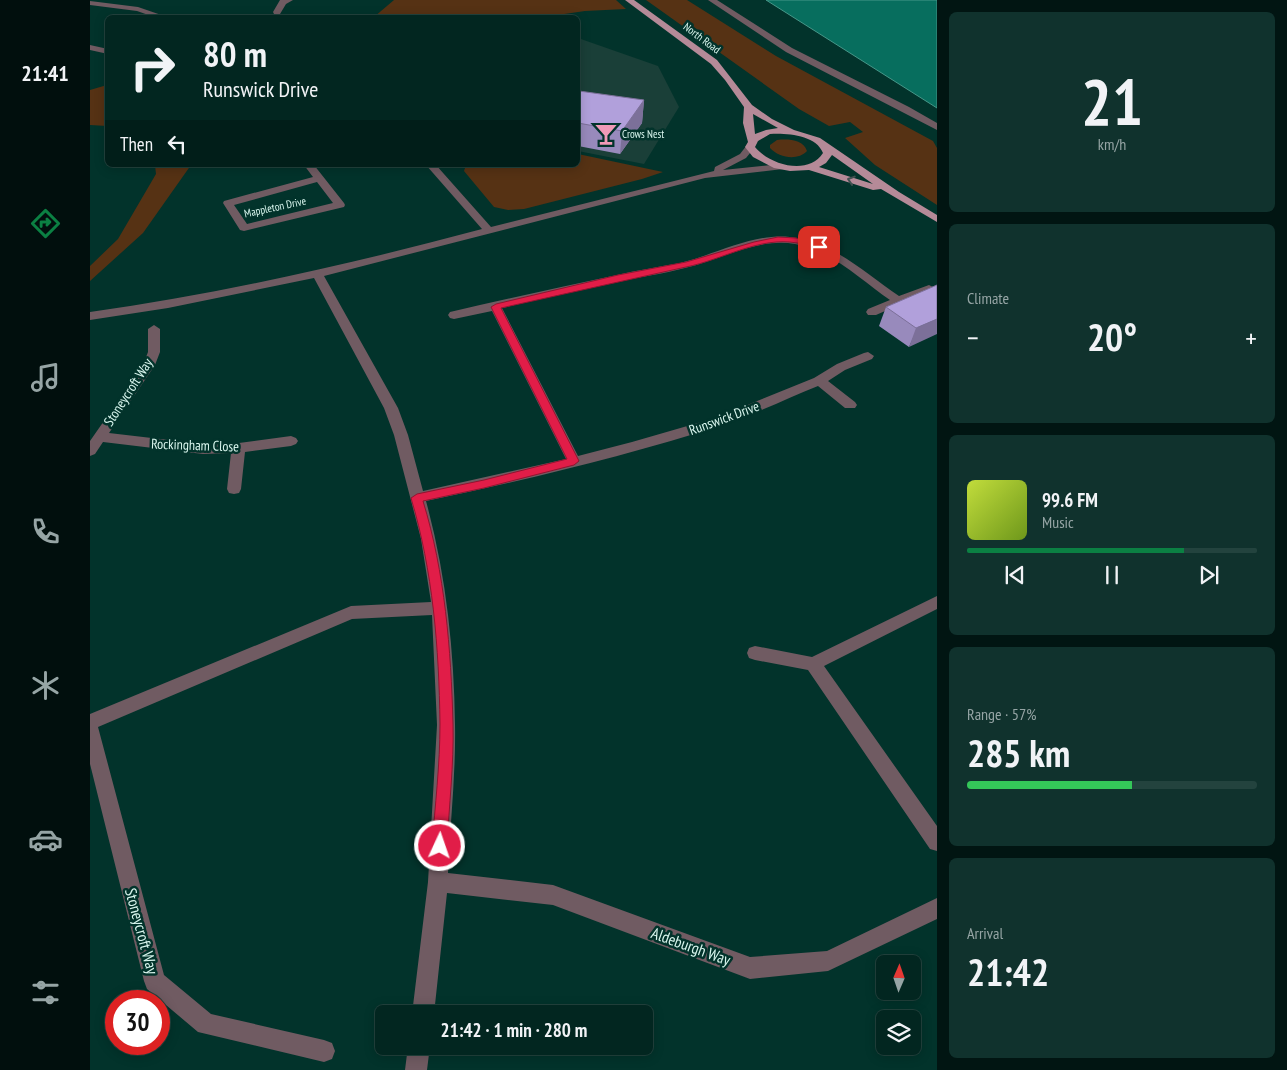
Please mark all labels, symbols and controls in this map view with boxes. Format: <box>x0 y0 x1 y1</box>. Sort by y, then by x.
street label: North Road <box>681 19 724 57</box>
text: 80 m <box>203 31 267 77</box>
icon: right <box>120 35 185 100</box>
text: 21:41 <box>21 59 69 87</box>
text: 21 <box>1081 59 1143 143</box>
text: Runswick Drive <box>203 75 318 103</box>
bar icon: Crows Nest <box>593 121 619 147</box>
place label: Crows Nest <box>622 127 664 141</box>
icon: left <box>163 130 191 158</box>
text: Then <box>120 132 153 156</box>
text: km/h <box>1098 134 1126 154</box>
one-way arrow <box>848 175 856 185</box>
street label: Mappleton Drive <box>243 194 308 220</box>
icon: directions <box>28 206 63 241</box>
pin <box>798 226 840 268</box>
icon: arrive <box>805 233 833 261</box>
text: Climate <box>967 288 1009 308</box>
text: 20° <box>1087 312 1137 361</box>
text: − <box>967 319 979 356</box>
text: + <box>1245 319 1257 356</box>
street label: Stoneycroft Way <box>99 354 157 429</box>
icon: music <box>28 360 63 395</box>
street label: Runswick Drive <box>686 397 762 439</box>
street label: Rockingham Close <box>151 434 239 456</box>
text: 99.6 FM <box>1042 488 1098 512</box>
text: Music <box>1042 512 1074 532</box>
icon: phone <box>28 514 63 549</box>
icon: previous <box>1001 561 1029 589</box>
icon: pause <box>1098 561 1126 589</box>
icon: next <box>1195 561 1223 589</box>
icon: climate <box>28 668 63 703</box>
text: Range · 57% <box>967 704 1036 724</box>
text: 285 km <box>967 728 1070 777</box>
position arrow <box>413 819 465 871</box>
icon: car <box>28 822 63 857</box>
street label: Stoneycroft Way <box>121 886 163 976</box>
street label: Aldeburgh Way <box>649 922 733 970</box>
text: Arrival <box>967 923 1003 943</box>
text: 21:42 <box>967 947 1049 996</box>
north arrow <box>876 955 921 1000</box>
map controls <box>876 955 921 1055</box>
icon: filters <box>28 975 63 1010</box>
speed limit sign: 30 <box>105 990 170 1055</box>
button: layers <box>876 1010 921 1055</box>
text: 21:42 · 1 min · 280 m <box>441 1018 587 1042</box>

